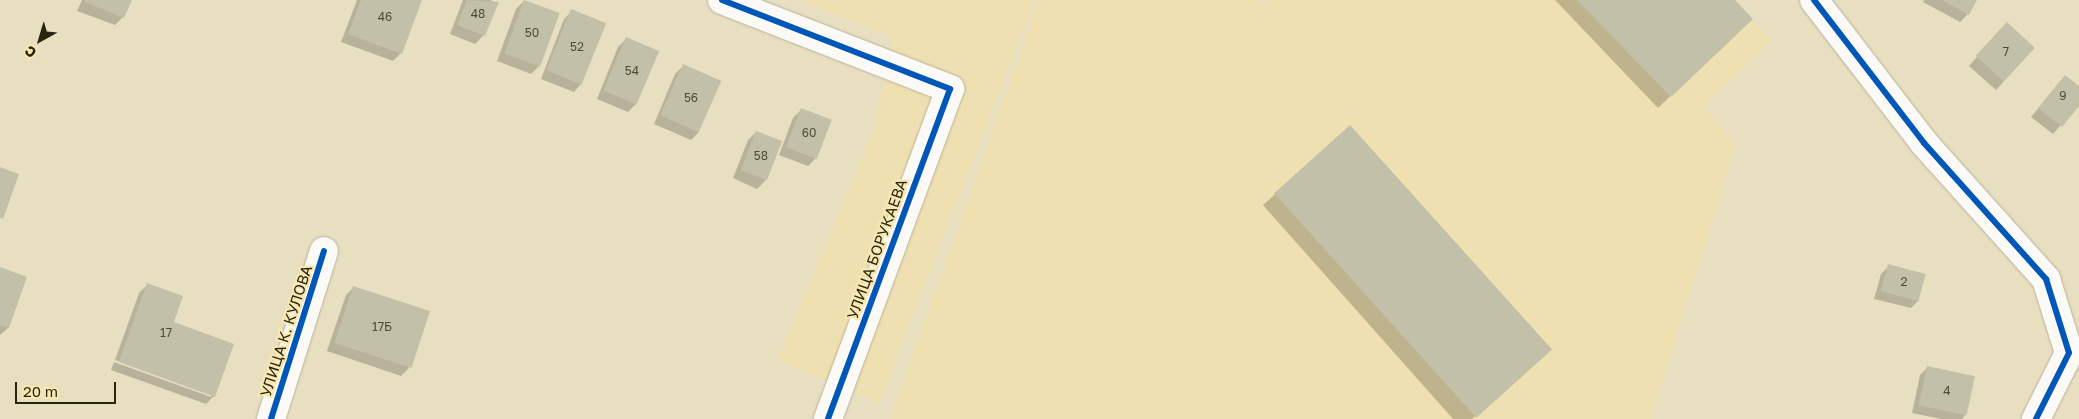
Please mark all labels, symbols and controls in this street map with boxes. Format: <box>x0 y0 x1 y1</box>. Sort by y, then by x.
house number: 48 <box>471 7 485 21</box>
house number: 46 <box>378 10 392 24</box>
north arrow <box>15 15 65 65</box>
house number: 50 <box>525 26 539 40</box>
house number: 52 <box>570 40 584 54</box>
text: С <box>21 42 39 62</box>
house number: 7 <box>2003 45 2009 59</box>
house number: 54 <box>625 64 639 78</box>
house number: 9 <box>2059 89 2067 103</box>
house number: 56 <box>684 91 698 105</box>
house number: 60 <box>802 126 816 140</box>
house number: 58 <box>754 149 768 163</box>
street label: УЛИЦА БОРУКАЕВА <box>843 177 911 321</box>
street label: УЛИЦА К. КУЛОВА <box>256 263 316 399</box>
house number: 2 <box>1901 275 1907 289</box>
house number: 17Б <box>372 320 392 334</box>
house number: 17 <box>160 326 172 340</box>
scale bar <box>18 372 119 404</box>
text: 20 m <box>23 382 58 400</box>
house number: 4 <box>1943 384 1951 398</box>

